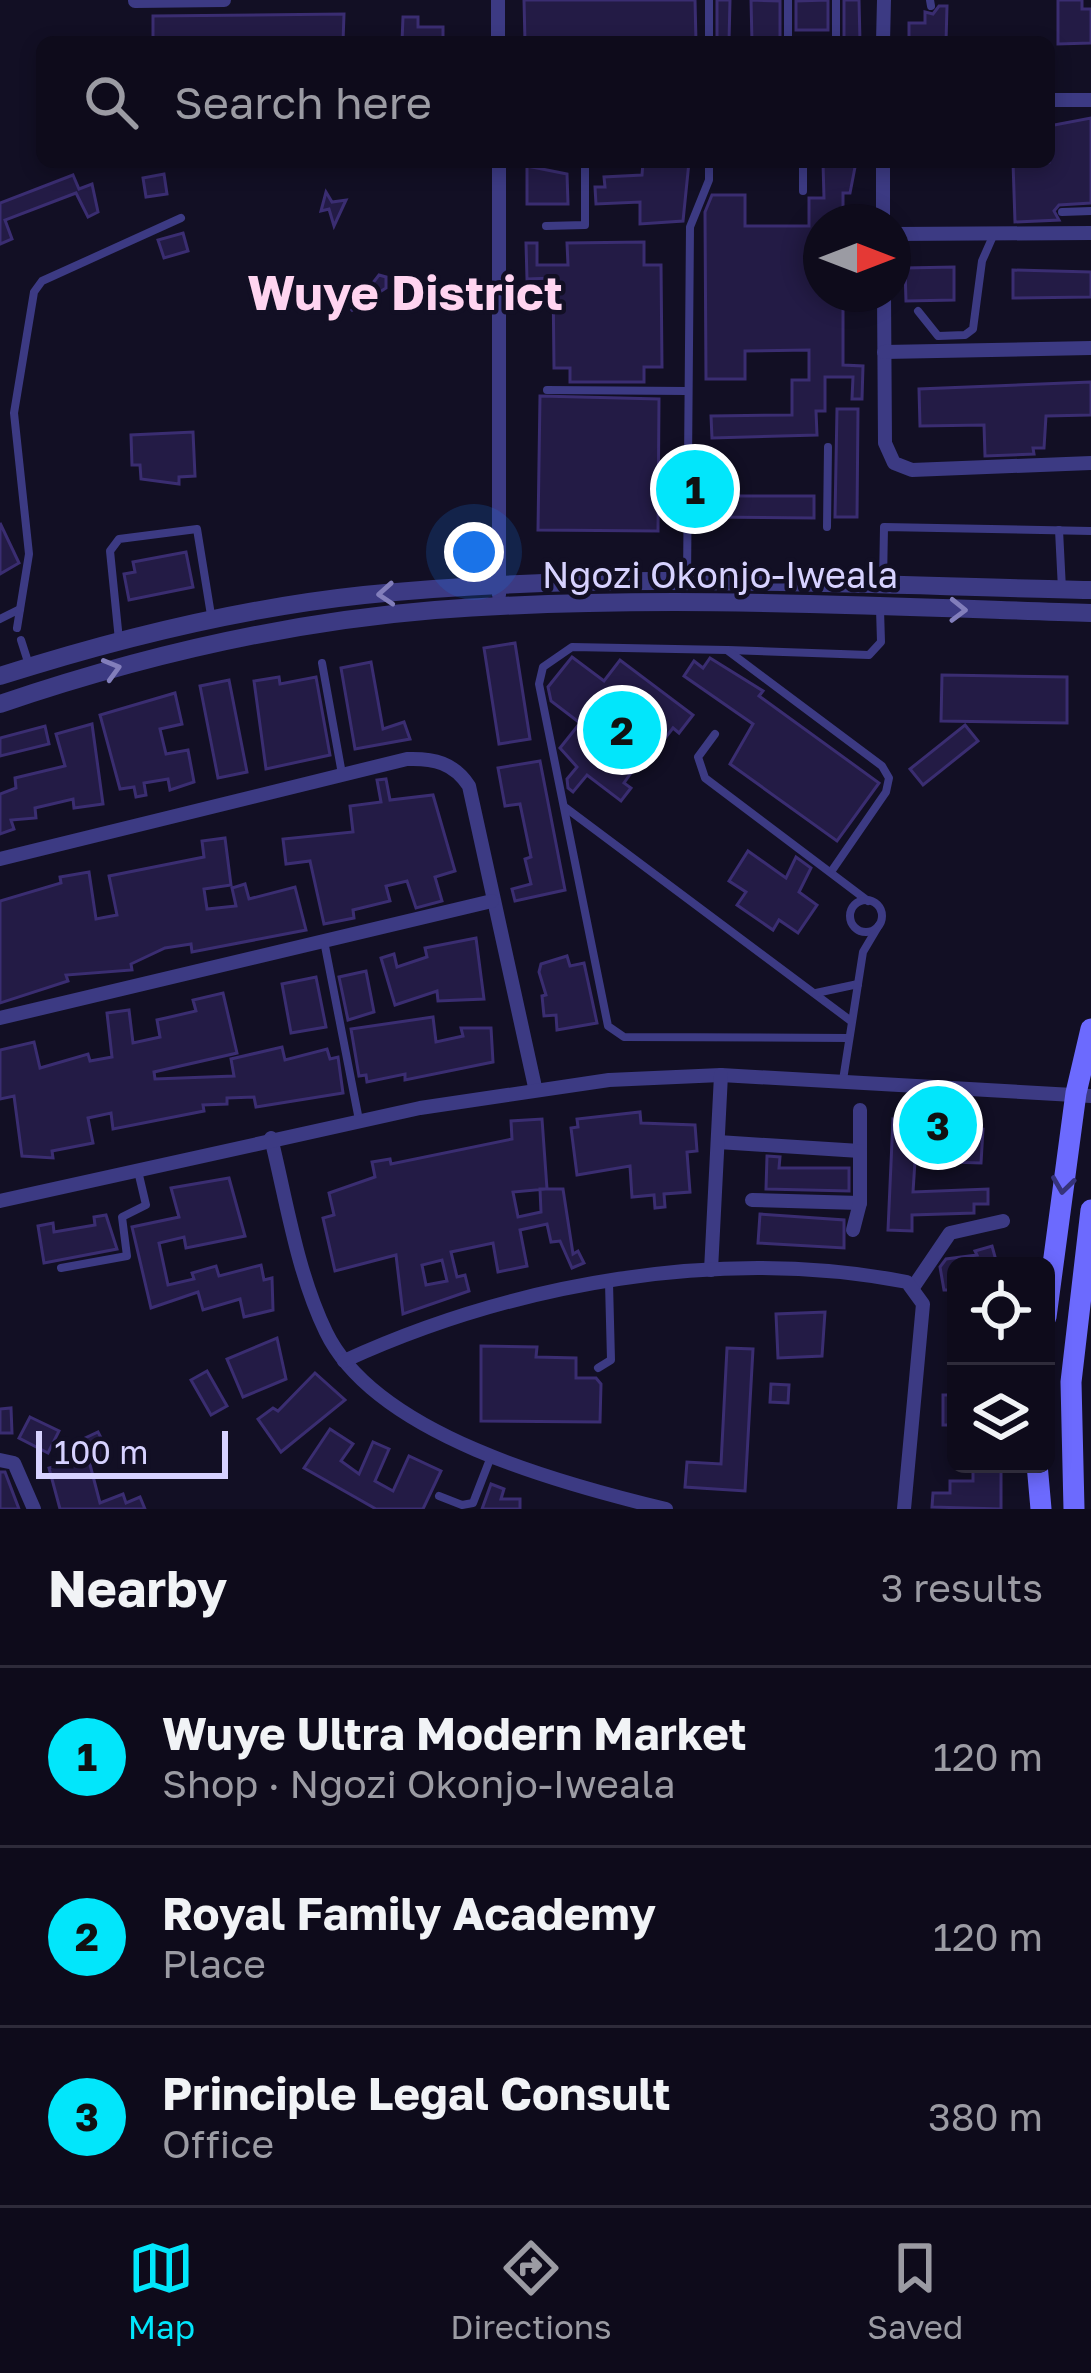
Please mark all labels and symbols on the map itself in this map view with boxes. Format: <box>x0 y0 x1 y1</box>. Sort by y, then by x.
north arrow <box>803 204 911 312</box>
district label: Wuye District <box>247 263 563 321</box>
pin: 1 <box>656 444 734 534</box>
your location <box>444 522 504 582</box>
street label: Ngozi Okonjo-Iweala <box>542 553 898 596</box>
one-way arrow <box>376 580 395 606</box>
one-way arrow <box>949 597 968 623</box>
one-way arrow <box>101 658 121 683</box>
pin: 2 <box>583 685 661 775</box>
pin: 3 <box>899 1080 977 1170</box>
one-way arrow <box>1051 1175 1077 1195</box>
scale bar <box>36 1425 228 1478</box>

